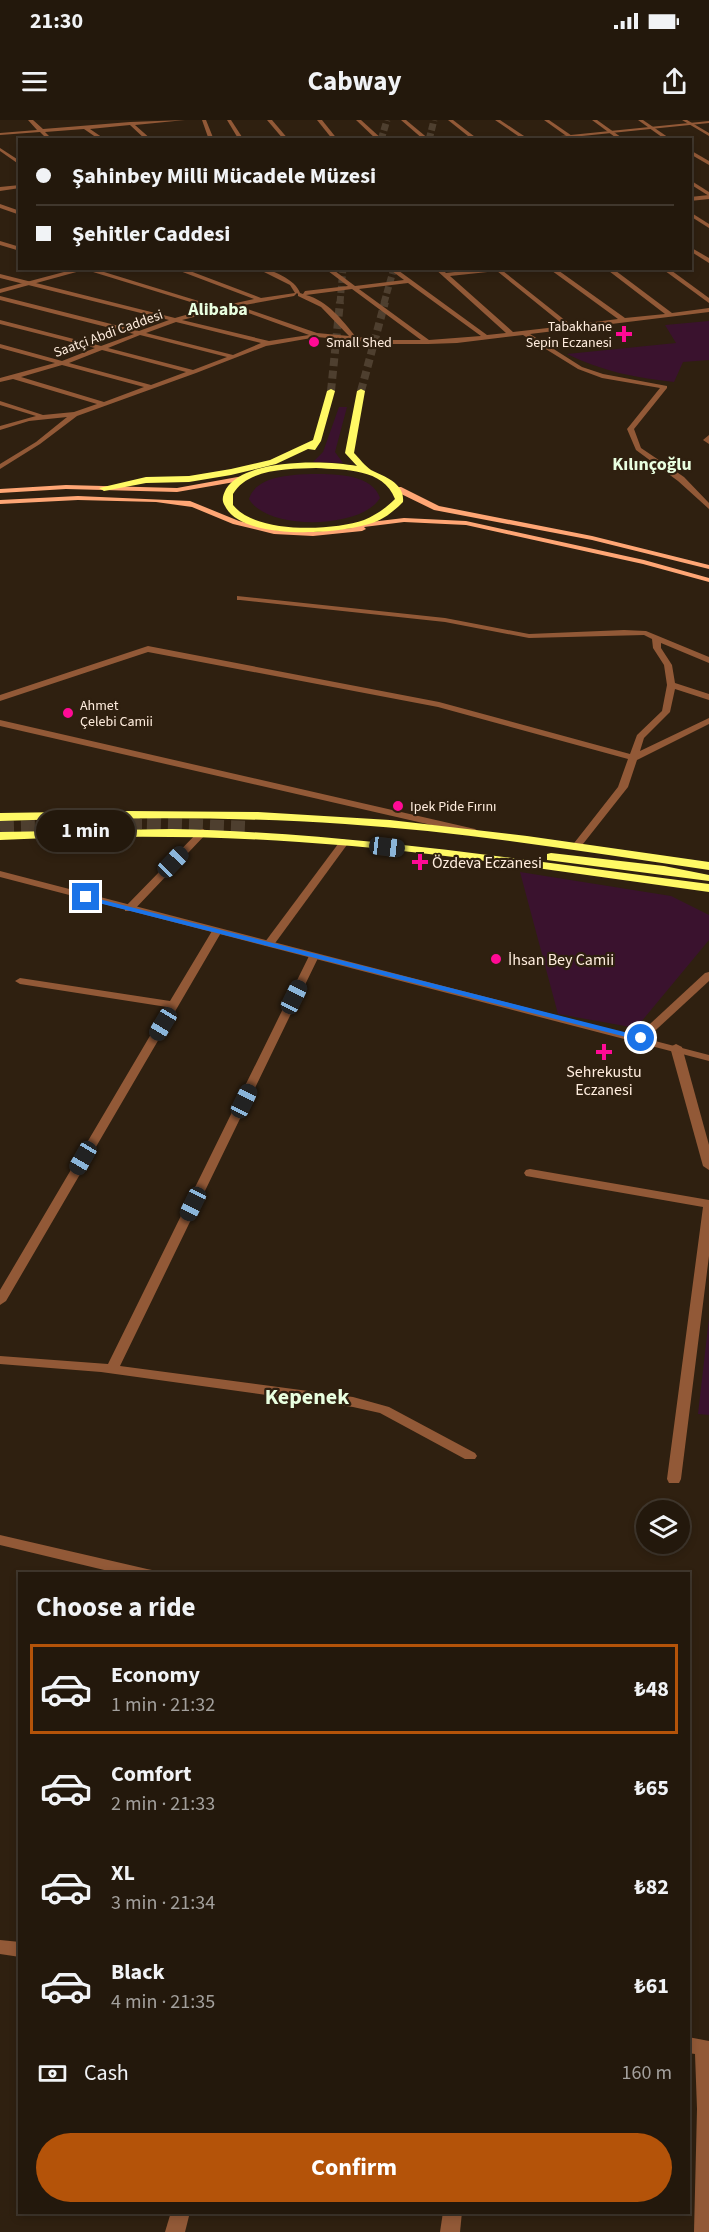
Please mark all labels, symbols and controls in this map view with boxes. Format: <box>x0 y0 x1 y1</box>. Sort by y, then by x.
text: 21:30 <box>30 5 83 37</box>
text: Cabway <box>307 62 402 101</box>
icon: menu <box>18 65 51 98</box>
icon: share <box>658 65 691 98</box>
text: Şahinbey Milli Mücadele Müzesi <box>72 160 376 192</box>
text: Şehitler Caddesi <box>72 218 230 250</box>
district label: Alibaba <box>187 297 248 322</box>
street label: Saatçi Abdi Caddesi <box>51 305 166 363</box>
place label: Tabakhane Sepin Eczanesi <box>526 317 612 353</box>
marker: Tabakhane Sepin Eczanesi <box>617 327 631 341</box>
place label: Small Shed <box>326 333 392 353</box>
marker: Small Shed <box>307 335 321 349</box>
district label: Kılınçoğlu <box>612 452 692 477</box>
place label: Ahmet Çelebi Camii <box>80 696 153 732</box>
marker: Ahmet Çelebi Camii <box>61 706 75 720</box>
place label: Ipek Pide Fırını <box>410 797 497 817</box>
marker: Ipek Pide Fırını <box>391 799 405 813</box>
callout: 1 min <box>36 810 136 852</box>
text: 1 min <box>61 817 110 845</box>
car <box>368 836 406 858</box>
car <box>154 843 192 881</box>
place label: Özdeva Eczanesi <box>432 852 542 874</box>
marker: Özdeva Eczanesi <box>413 855 427 869</box>
route end <box>72 883 99 910</box>
place label: İhsan Bey Camii <box>508 949 614 971</box>
marker: İhsan Bey Camii <box>489 952 503 966</box>
car <box>278 977 310 1017</box>
car <box>146 1004 180 1044</box>
route start <box>627 1024 654 1051</box>
marker: Sehrekustu Eczanesi <box>597 1045 611 1059</box>
place label: Sehrekustu Eczanesi <box>566 1061 642 1101</box>
car <box>228 1081 260 1121</box>
car <box>66 1138 100 1178</box>
car <box>177 1184 209 1224</box>
district label: Kepenek <box>265 1381 349 1413</box>
map controls <box>636 1500 690 1554</box>
button: layers <box>636 1500 690 1554</box>
text: Choose a ride <box>36 1588 196 1627</box>
text: Economy <box>111 1659 200 1691</box>
icon: car <box>39 1662 93 1716</box>
text: ₺48 <box>634 1673 669 1705</box>
text: 1 min · 21:32 <box>111 1691 215 1719</box>
text: Comfort <box>111 1758 192 1790</box>
icon: car <box>39 1761 93 1815</box>
text: ₺65 <box>634 1772 669 1804</box>
text: 2 min · 21:33 <box>111 1790 215 1818</box>
text: XL <box>111 1857 135 1889</box>
icon: car <box>39 1860 93 1914</box>
text: ₺82 <box>634 1871 669 1903</box>
text: 3 min · 21:34 <box>111 1889 215 1917</box>
text: Black <box>111 1956 165 1988</box>
icon: car <box>39 1959 93 2013</box>
text: ₺61 <box>634 1970 669 2002</box>
text: 4 min · 21:35 <box>111 1988 215 2016</box>
icon: cash <box>36 2057 69 2090</box>
text: Cash <box>84 2057 129 2089</box>
text: 160 m <box>622 2059 672 2087</box>
button: Confirm <box>36 2133 672 2202</box>

